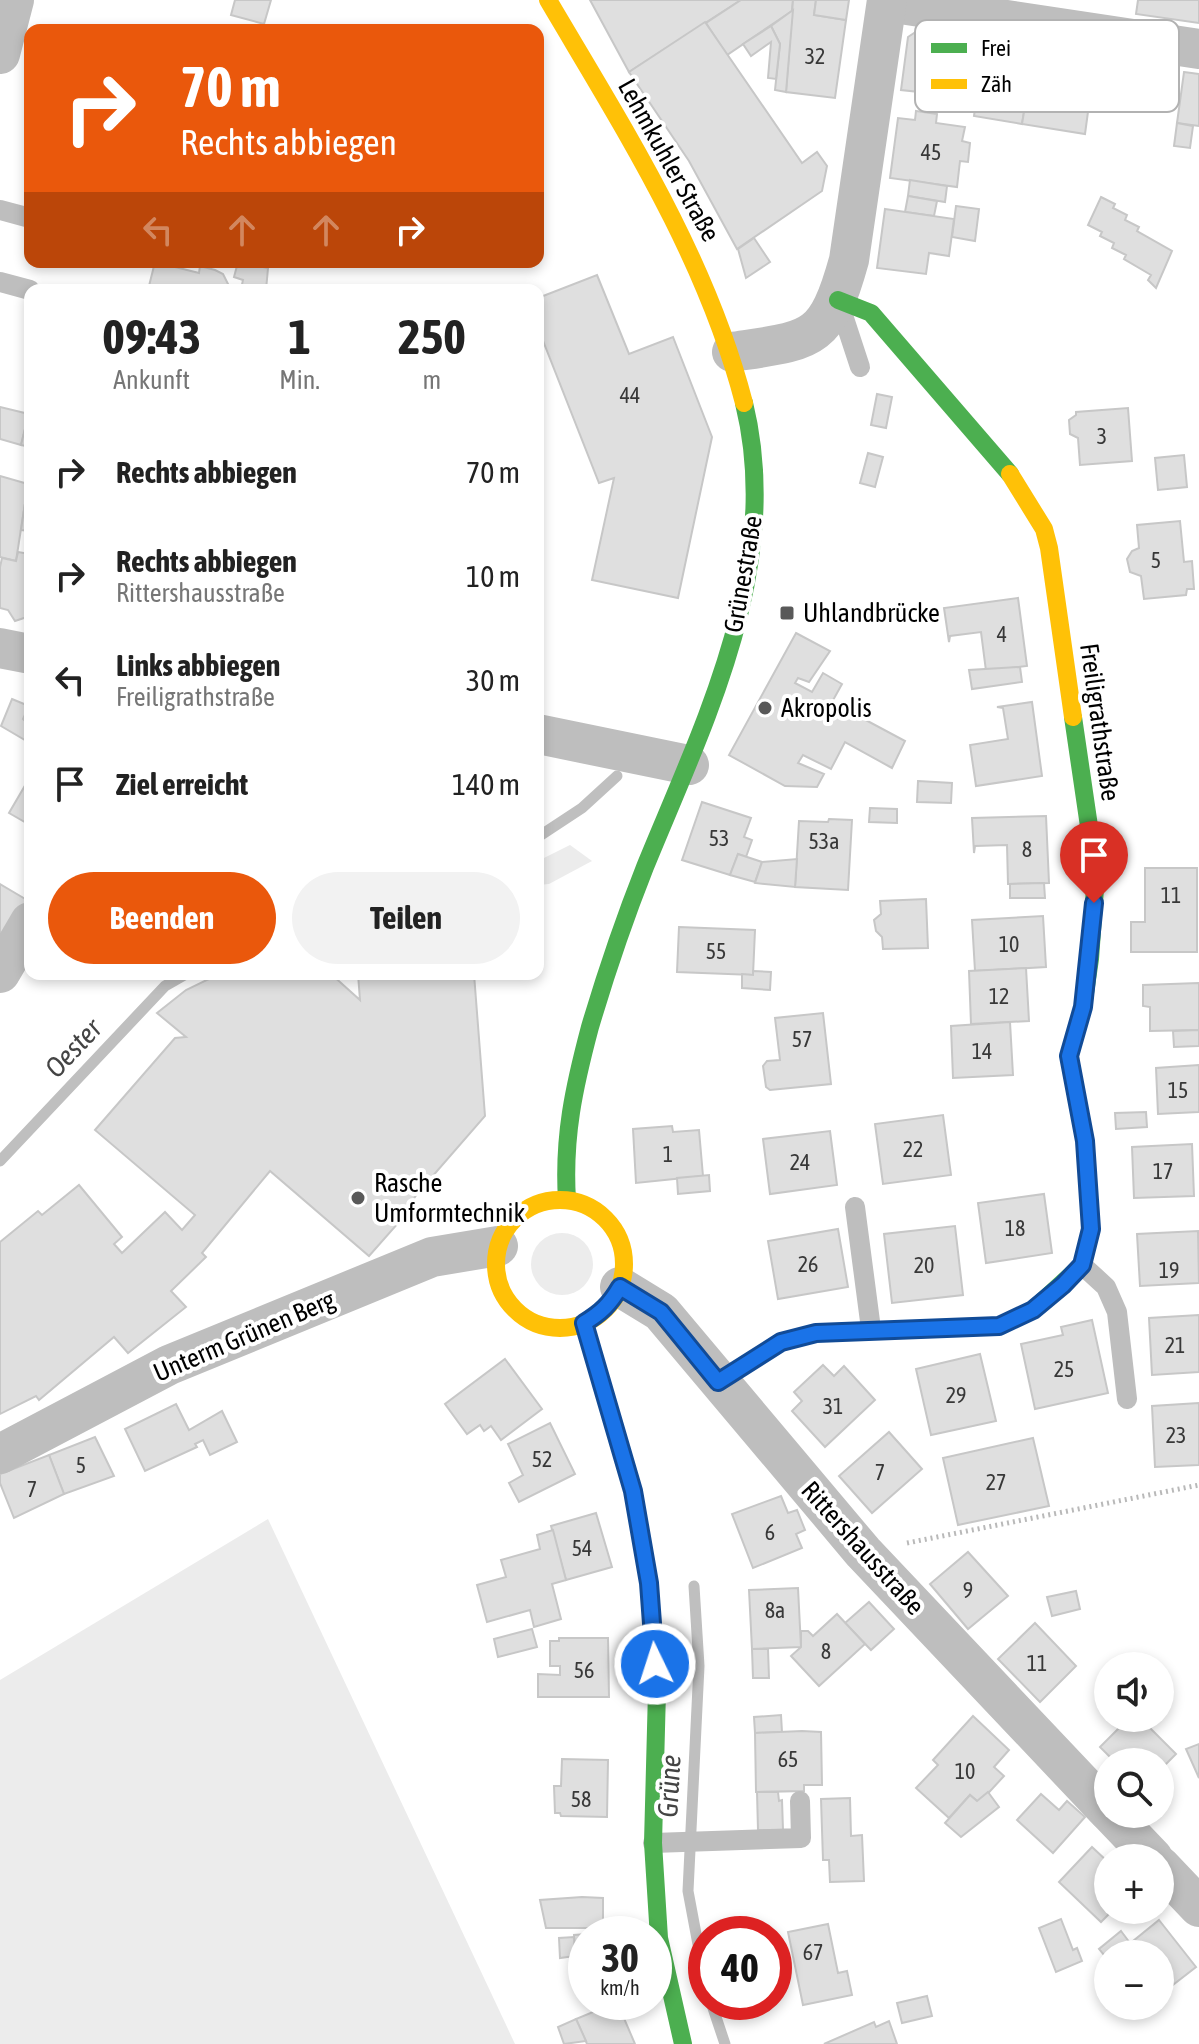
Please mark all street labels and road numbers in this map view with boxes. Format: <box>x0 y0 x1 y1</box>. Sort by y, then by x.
street label: Lehmkuhler Straße <box>612 74 726 246</box>
street label: Grünestraße <box>718 513 768 635</box>
street label: Freiligrathstraße <box>1074 641 1126 803</box>
street label: Unterm Grünen Berg <box>149 1284 340 1388</box>
street label: Rittershausstraße <box>795 1475 931 1621</box>

